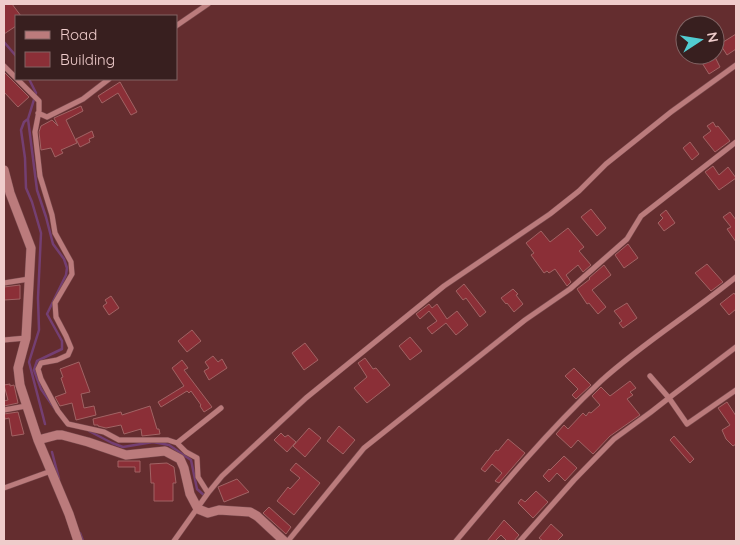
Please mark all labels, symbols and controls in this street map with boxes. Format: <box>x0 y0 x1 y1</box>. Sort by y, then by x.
legend <box>15 15 178 80</box>
north arrow <box>675 15 725 65</box>
text: Road <box>60 25 97 44</box>
text: N <box>703 30 723 44</box>
text: Building <box>60 50 115 69</box>

